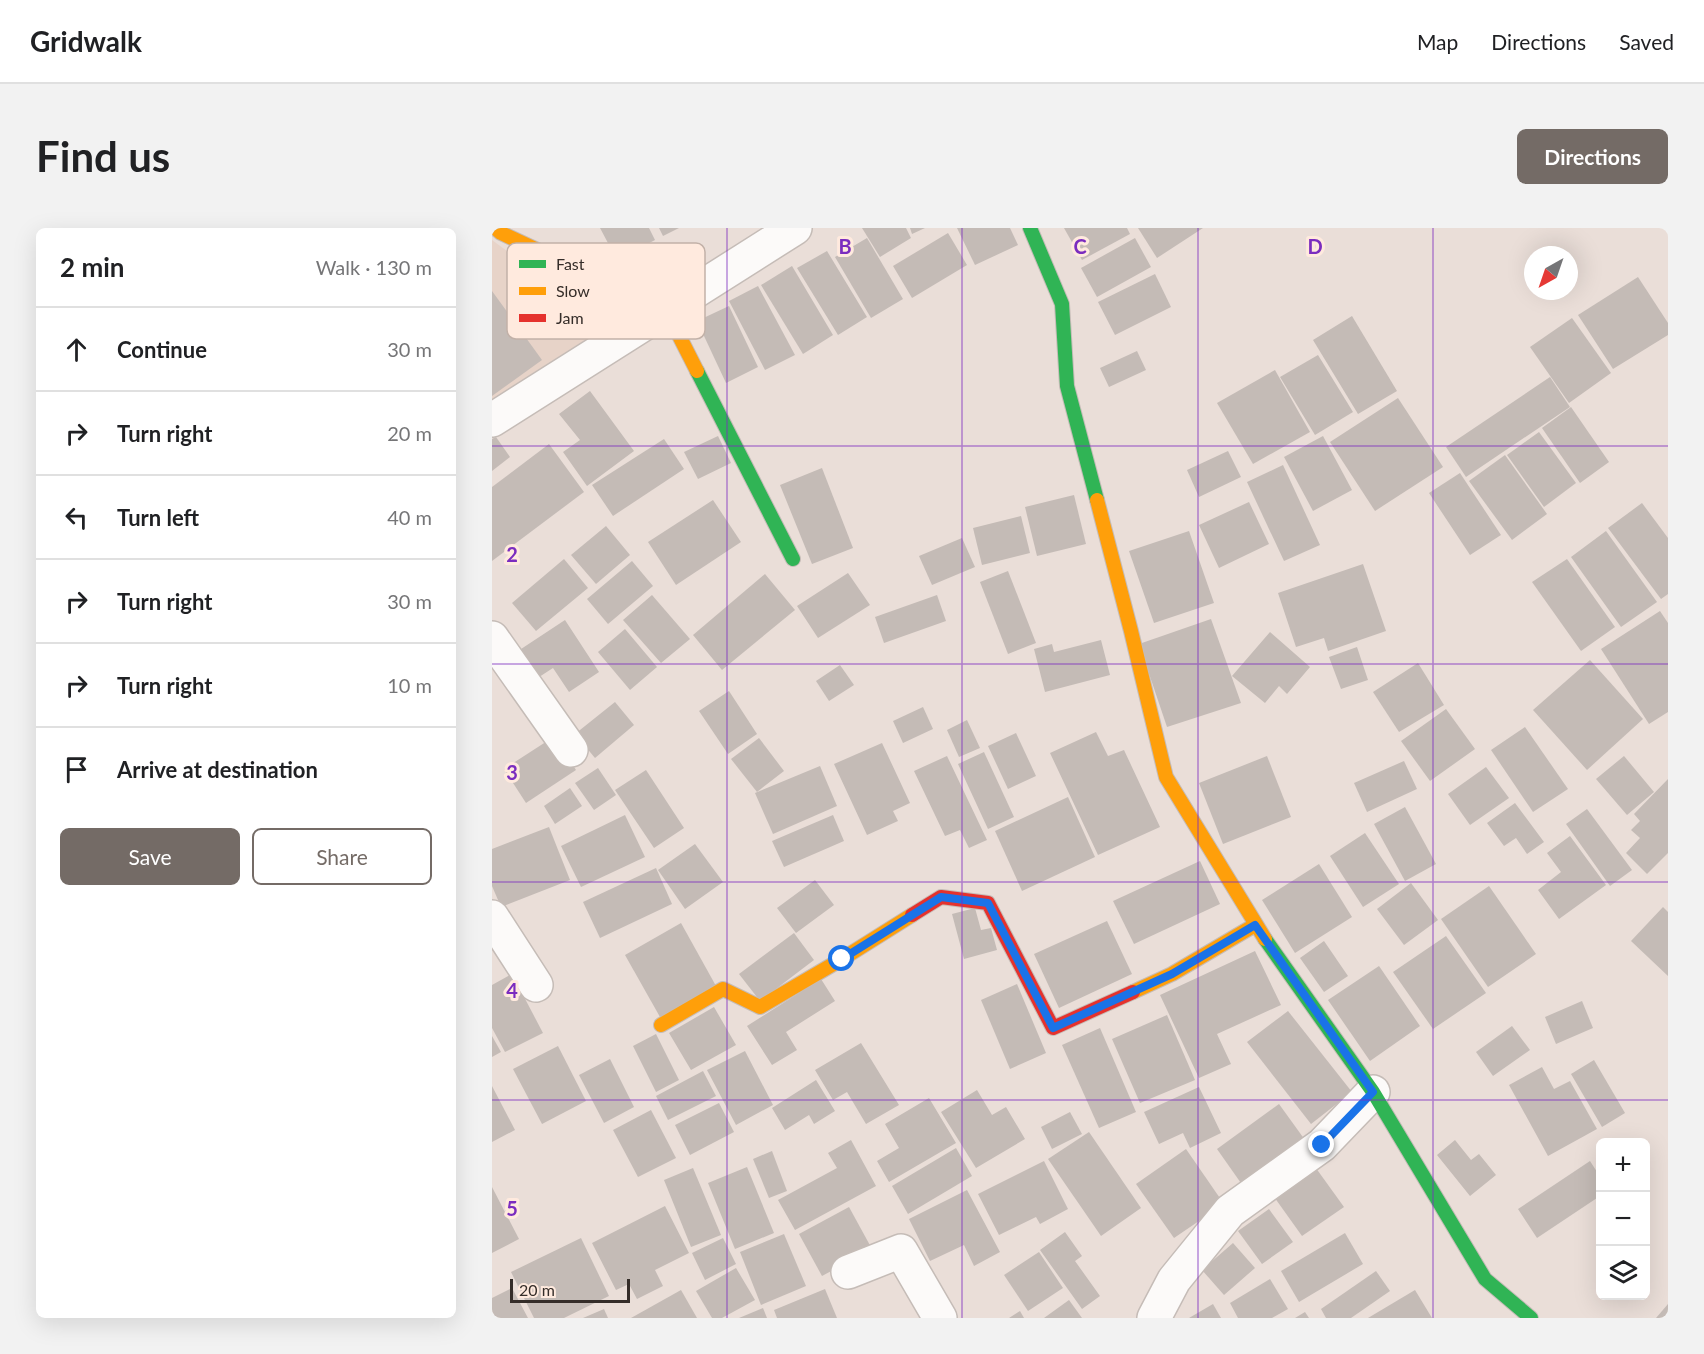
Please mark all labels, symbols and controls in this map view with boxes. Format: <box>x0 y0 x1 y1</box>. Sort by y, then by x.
text: Gridwalk <box>30 24 142 58</box>
text: Map <box>1417 29 1458 54</box>
text: Directions <box>1491 29 1586 54</box>
text: Saved <box>1619 29 1674 54</box>
button: Directions <box>1517 129 1668 184</box>
text: Find us <box>36 131 170 181</box>
text: B <box>838 234 852 258</box>
text: C <box>1073 234 1087 258</box>
text: D <box>1307 234 1323 258</box>
legend <box>507 243 705 339</box>
north arrow <box>1524 246 1578 300</box>
text: 2 min <box>60 251 124 283</box>
text: Fast <box>556 254 585 273</box>
text: Walk · 130 m <box>316 255 432 279</box>
text: Slow <box>556 281 590 300</box>
text: Jam <box>556 308 584 327</box>
icon: ahead <box>60 333 93 366</box>
text: Continue <box>117 336 207 363</box>
text: 30 m <box>387 337 432 361</box>
icon: right <box>60 417 93 450</box>
text: Turn right <box>117 420 212 447</box>
text: 20 m <box>387 421 432 445</box>
icon: left <box>60 501 93 534</box>
text: Turn left <box>117 504 199 531</box>
text: 40 m <box>387 505 432 529</box>
text: 2 <box>506 542 518 566</box>
icon: right <box>60 585 93 618</box>
text: Turn right <box>117 588 212 615</box>
text: 30 m <box>387 589 432 613</box>
icon: right <box>60 669 93 702</box>
text: Turn right <box>117 672 212 699</box>
text: 10 m <box>387 673 432 697</box>
icon: arrive <box>60 753 93 786</box>
text: Arrive at destination <box>117 756 318 783</box>
text: 3 <box>506 760 518 784</box>
button: Save <box>60 828 240 885</box>
button: Share <box>252 828 432 885</box>
route start <box>828 945 854 971</box>
text: 4 <box>506 978 518 1002</box>
route end <box>1308 1131 1334 1157</box>
map controls <box>1596 1138 1650 1300</box>
button: + <box>1596 1138 1650 1192</box>
button: − <box>1596 1192 1650 1246</box>
text: 5 <box>506 1196 518 1220</box>
button: layers <box>1596 1246 1650 1300</box>
scale bar <box>510 1276 630 1304</box>
text: 20 m <box>519 1280 555 1299</box>

